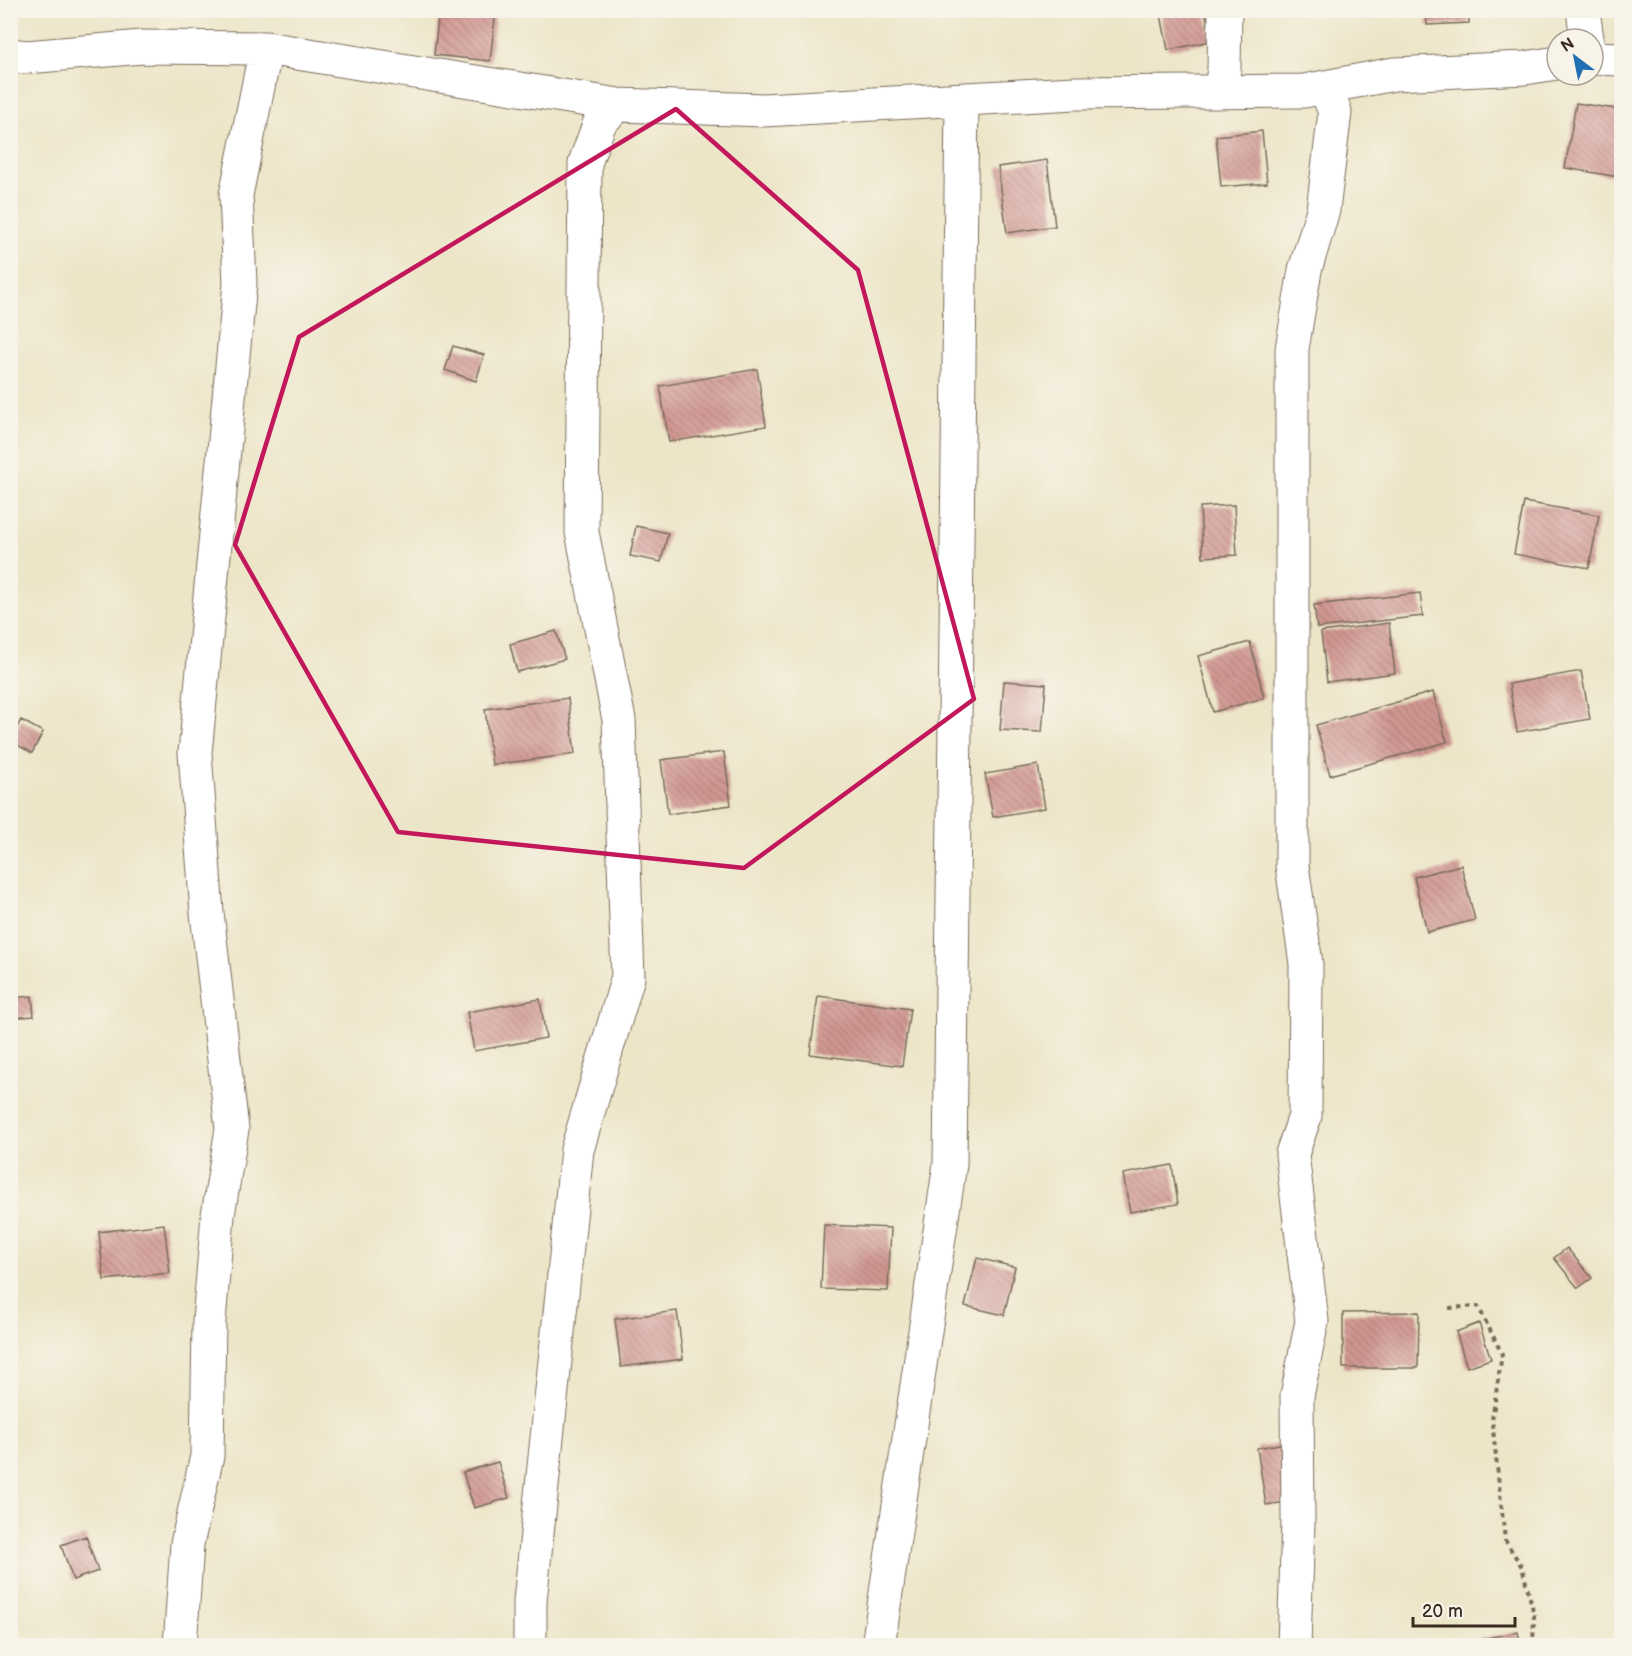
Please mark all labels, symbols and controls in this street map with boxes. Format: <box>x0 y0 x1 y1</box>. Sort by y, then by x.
north arrow <box>1545 27 1605 87</box>
text: N <box>1558 34 1578 57</box>
scale bar <box>1413 1590 1515 1628</box>
text: 20 m <box>1422 1601 1463 1622</box>

